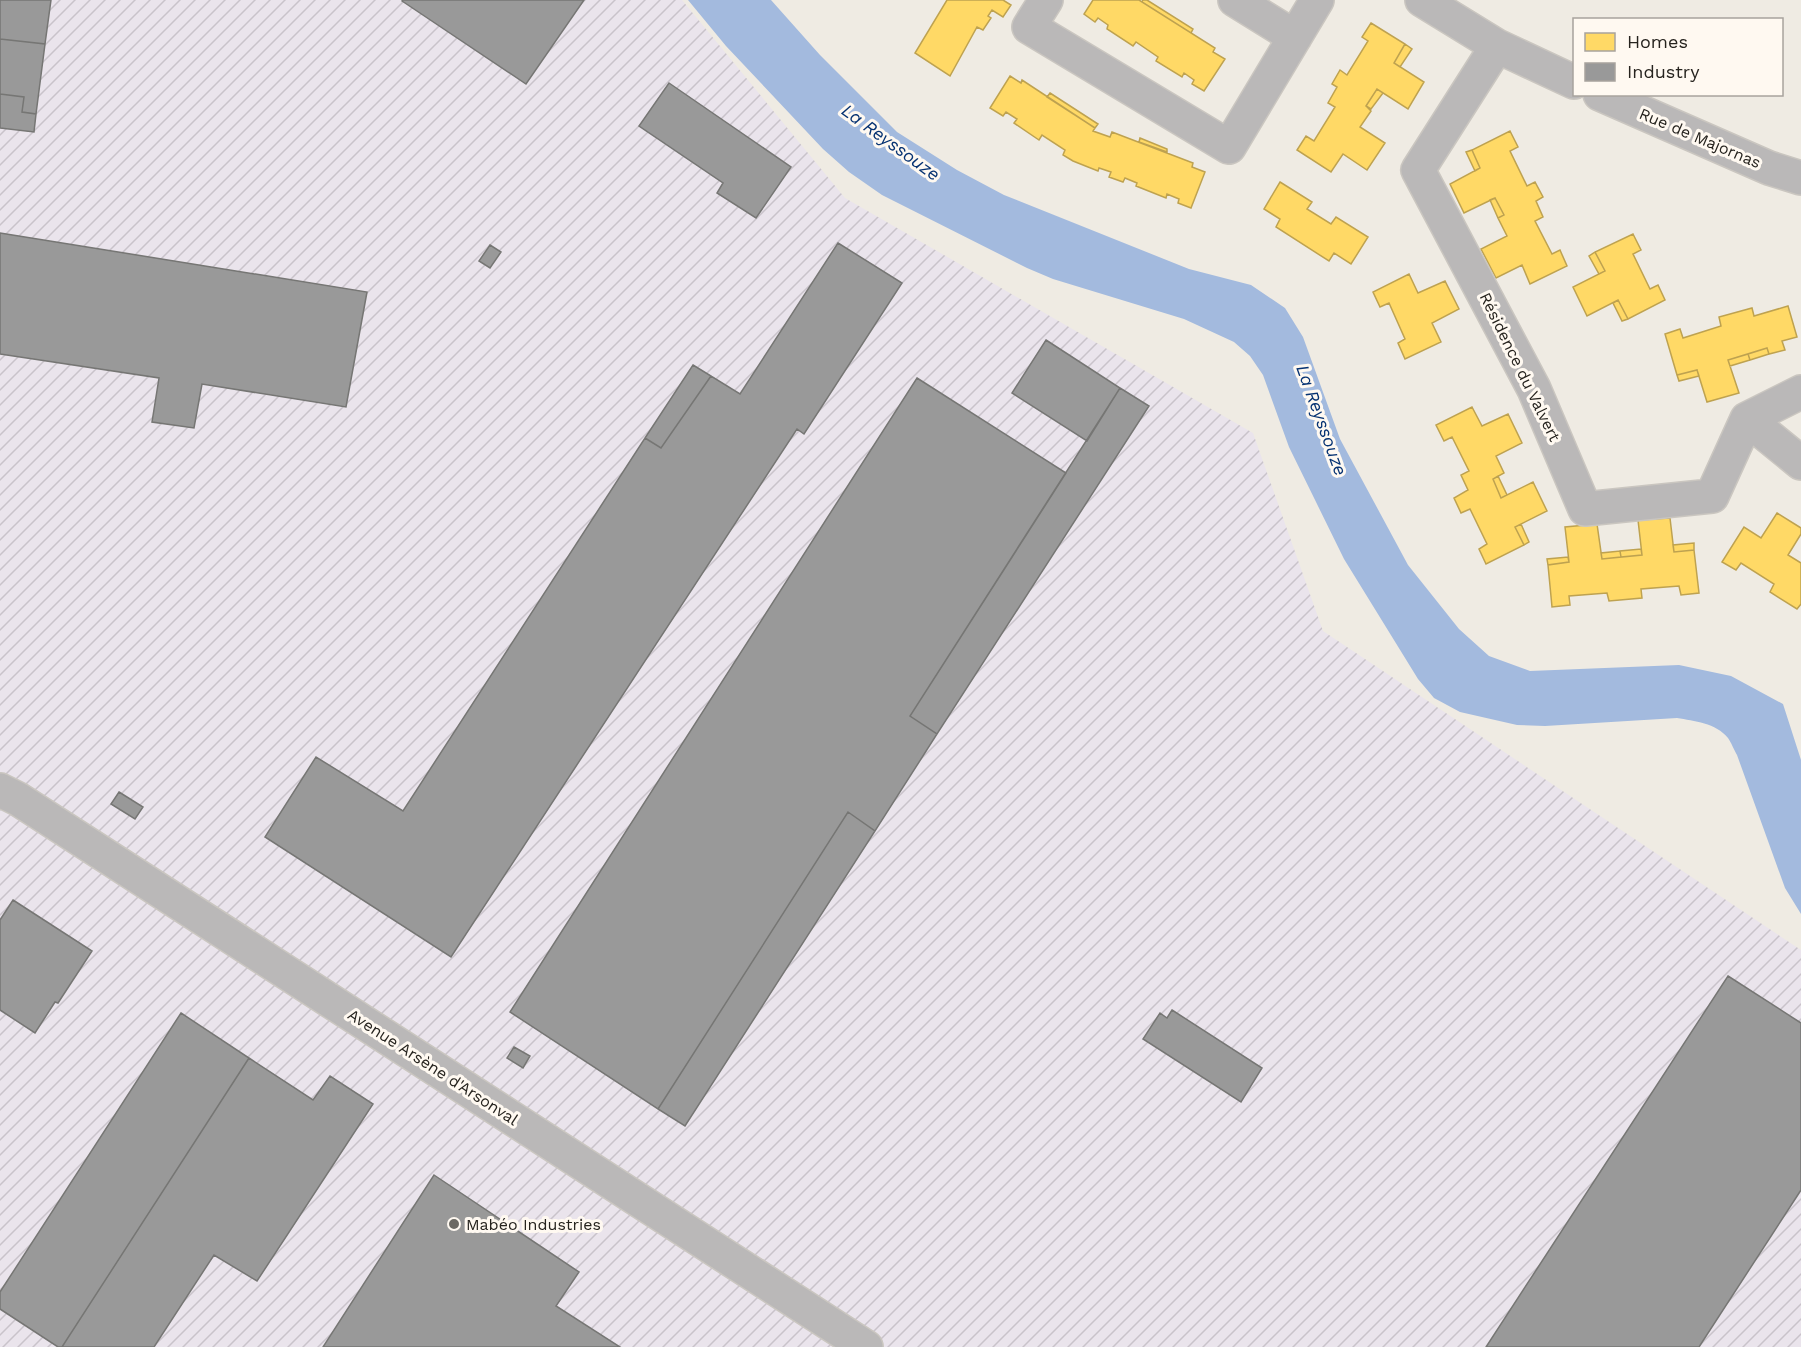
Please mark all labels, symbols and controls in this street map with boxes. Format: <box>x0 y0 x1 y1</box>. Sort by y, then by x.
legend <box>1573 18 1783 96</box>
text: Homes <box>1627 31 1688 52</box>
text: Industry <box>1627 61 1700 82</box>
water label: La Reyssouze <box>838 99 944 185</box>
street label: Rue de Majornas <box>1636 104 1764 172</box>
street label: Résidence du Valvert <box>1476 289 1564 445</box>
water label: La Reyssouze <box>1292 362 1352 478</box>
street label: Avenue Arsène d'Arsonval <box>344 1005 522 1129</box>
place label: Mabéo Industries <box>466 1215 601 1234</box>
marker: Mabéo Industries <box>447 1217 461 1231</box>

